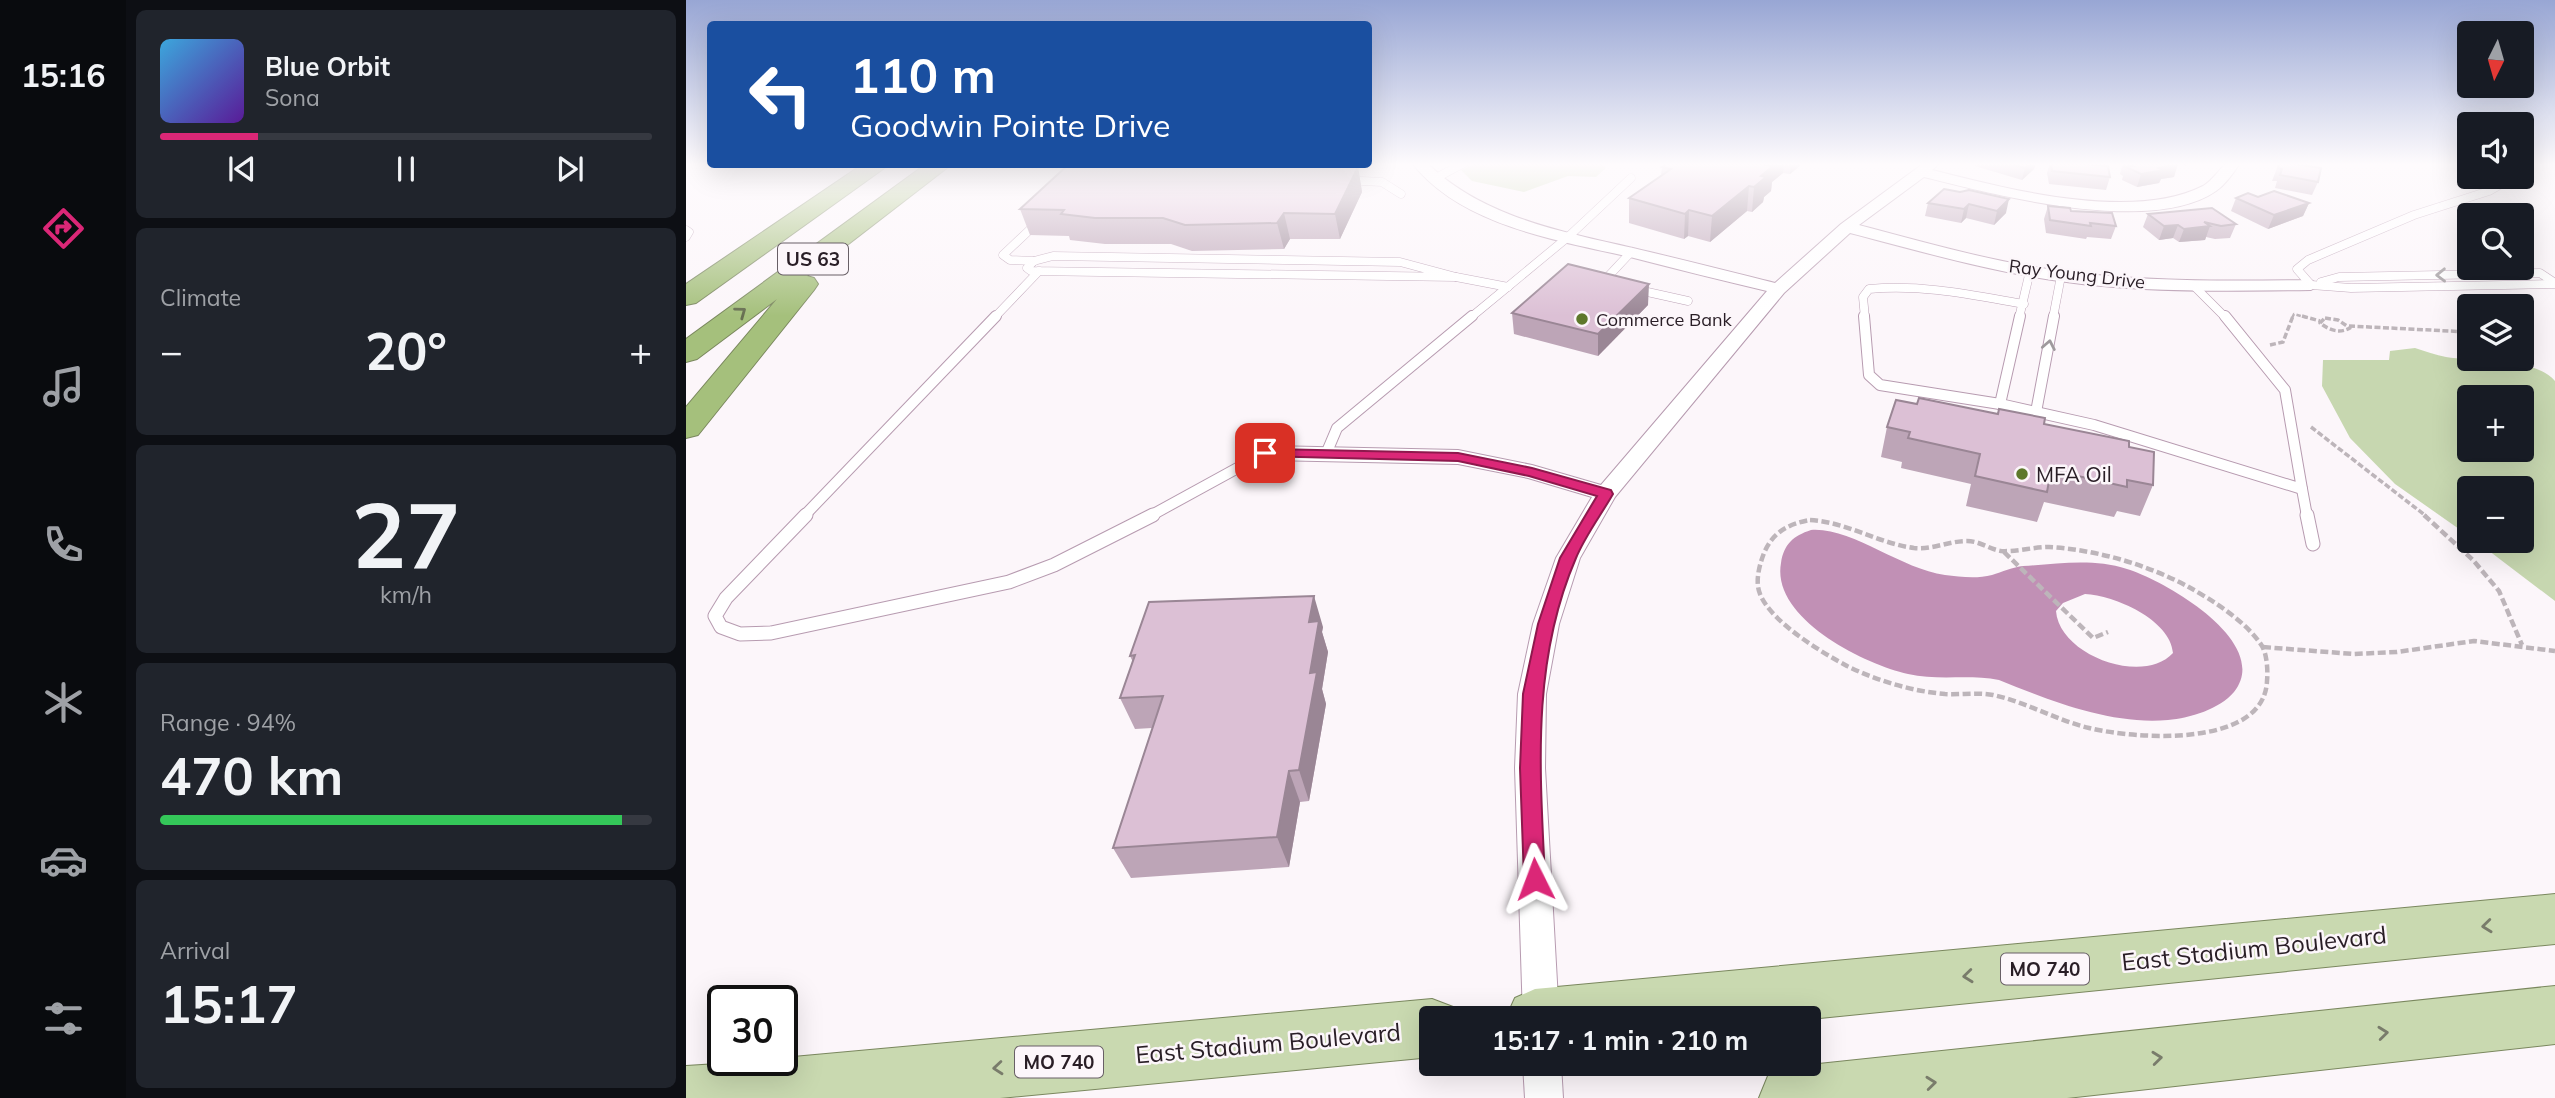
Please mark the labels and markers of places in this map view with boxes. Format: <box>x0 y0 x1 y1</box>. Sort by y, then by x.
place label: Commerce Bank <box>1596 308 1733 331</box>
marker: Commerce Bank <box>1574 311 1590 327</box>
pin <box>1235 423 1295 483</box>
place label: MFA Oil <box>2036 461 2112 487</box>
marker: MFA Oil <box>2014 466 2030 482</box>

